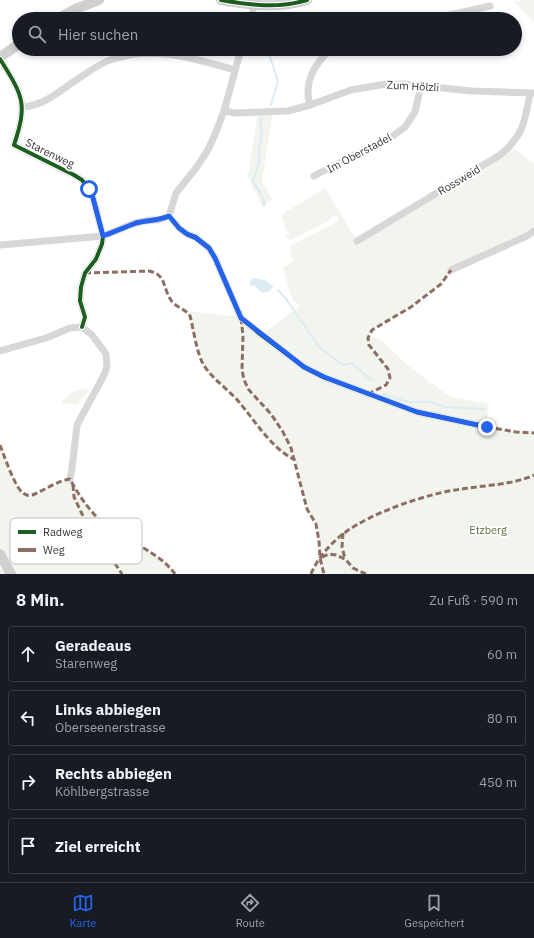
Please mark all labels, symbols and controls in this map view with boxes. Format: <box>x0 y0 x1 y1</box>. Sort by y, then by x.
search box <box>12 12 522 56</box>
icon: search <box>26 23 48 45</box>
text: Hier suchen <box>58 25 138 44</box>
street label: Zum Hölzli <box>386 78 440 94</box>
street label: Im Oberstadel <box>324 130 394 176</box>
street label: Starenweg <box>23 135 77 171</box>
street label: Rossweid <box>435 162 483 198</box>
route start <box>80 180 98 198</box>
route end <box>478 418 496 436</box>
legend <box>10 518 142 564</box>
park label: Etzberg <box>469 523 507 537</box>
text: Radweg <box>43 525 83 539</box>
text: Weg <box>43 543 65 557</box>
text: 8 Min. <box>16 589 64 611</box>
text: Zu Fuß · 590 m <box>429 592 518 609</box>
text: Geradeaus <box>55 636 131 655</box>
icon: ahead <box>17 643 39 665</box>
text: 60 m <box>487 646 517 663</box>
text: Starenweg <box>55 655 117 672</box>
text: Links abbiegen <box>55 700 161 719</box>
icon: left <box>17 707 39 729</box>
text: 80 m <box>487 710 517 727</box>
text: Oberseenerstrasse <box>55 719 166 736</box>
text: Rechts abbiegen <box>55 764 172 783</box>
icon: right <box>17 771 39 793</box>
text: 450 m <box>479 774 517 791</box>
text: Köhlbergstrasse <box>55 783 149 800</box>
icon: arrive <box>17 835 39 857</box>
text: Ziel erreicht <box>55 837 141 856</box>
tab: Karte <box>70 892 96 930</box>
tab: Route <box>236 892 265 930</box>
tab: Gespeichert <box>404 892 464 930</box>

